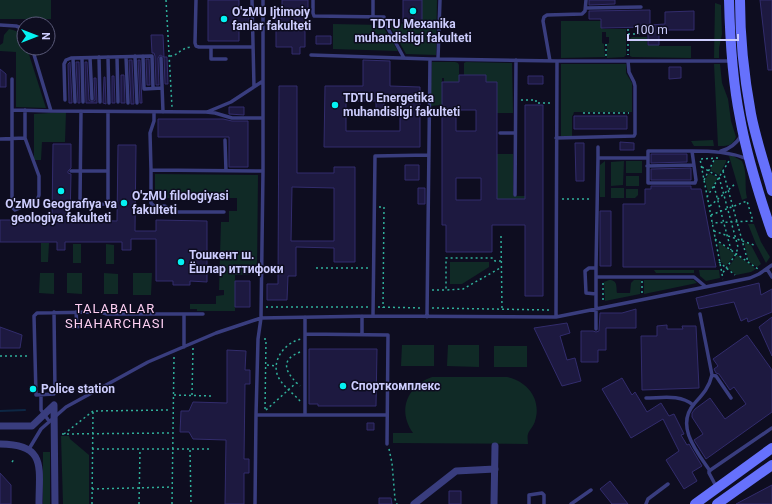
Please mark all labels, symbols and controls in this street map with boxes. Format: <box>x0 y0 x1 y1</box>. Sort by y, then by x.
place label: O'zMU Ijtimoiy fanlar fakulteti <box>232 5 311 33</box>
marker: TDTU Mexanika muhandisligi fakulteti <box>408 6 418 16</box>
marker: O'zMU Ijtimoiy fanlar fakulteti <box>219 14 229 24</box>
north arrow <box>16 16 56 56</box>
scale bar <box>628 16 738 42</box>
place label: TDTU Mexanika muhandisligi fakulteti <box>354 17 472 45</box>
text: 100 m <box>634 23 668 37</box>
text: N <box>39 32 52 40</box>
place label: TDTU Energetika muhandisligi fakulteti <box>343 91 460 119</box>
marker: TDTU Energetika muhandisligi fakulteti <box>330 100 340 110</box>
marker: O'zMU Geografiya va geologiya fakulteti <box>56 186 66 196</box>
place label: O'zMU filologiyasi fakulteti <box>132 189 229 217</box>
place label: O'zMU Geografiya va geologiya fakulteti <box>5 197 117 225</box>
marker: O'zMU filologiyasi fakulteti <box>119 198 129 208</box>
place label: Тошкент ш. Ёшлар иттифоки <box>189 248 284 276</box>
marker: Тошкент ш. Ёшлар иттифоки <box>176 257 186 267</box>
district label: TALABALAR SHAHARCHASI <box>65 301 165 331</box>
place label: Спорткомплекс <box>351 379 440 393</box>
marker: Спорткомплекс <box>338 381 348 391</box>
place label: Police station <box>41 382 115 396</box>
marker: Police station <box>28 384 38 394</box>

